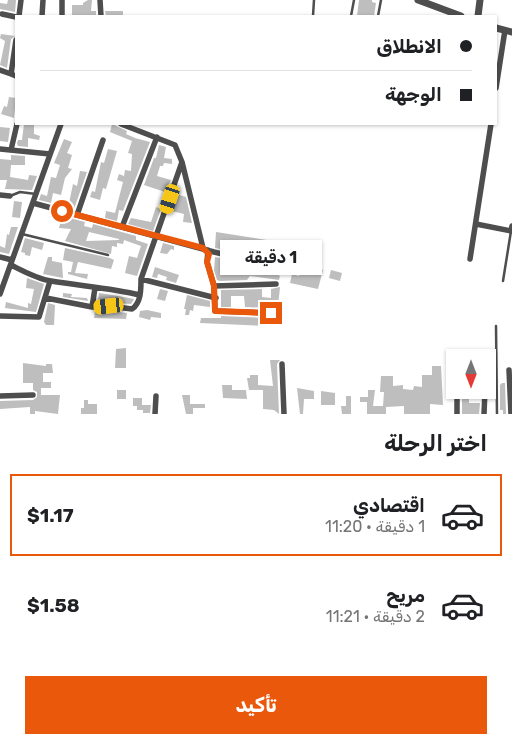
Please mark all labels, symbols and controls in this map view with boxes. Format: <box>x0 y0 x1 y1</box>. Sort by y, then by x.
text: الانطلاق <box>376 35 442 58</box>
text: الوجهة <box>385 83 442 106</box>
car <box>158 182 181 216</box>
route start <box>51 200 73 222</box>
callout: 1 دقيقة <box>220 240 322 276</box>
text: 1 دقيقة <box>245 248 297 267</box>
car <box>93 297 124 315</box>
route end <box>260 302 282 324</box>
north arrow <box>446 349 496 399</box>
map controls <box>446 349 496 399</box>
text: اختر الرحلة <box>384 430 487 457</box>
icon: car <box>440 493 485 538</box>
text: اقتصادي <box>353 494 425 517</box>
text: $1.17 <box>27 504 74 527</box>
text: 1 دقيقة · 11:20 <box>325 517 425 536</box>
icon: car <box>440 583 485 628</box>
text: مريح <box>386 584 425 607</box>
text: $1.58 <box>27 594 80 617</box>
text: 2 دقيقة · 11:21 <box>326 607 425 626</box>
button: تأكيد <box>25 676 487 734</box>

